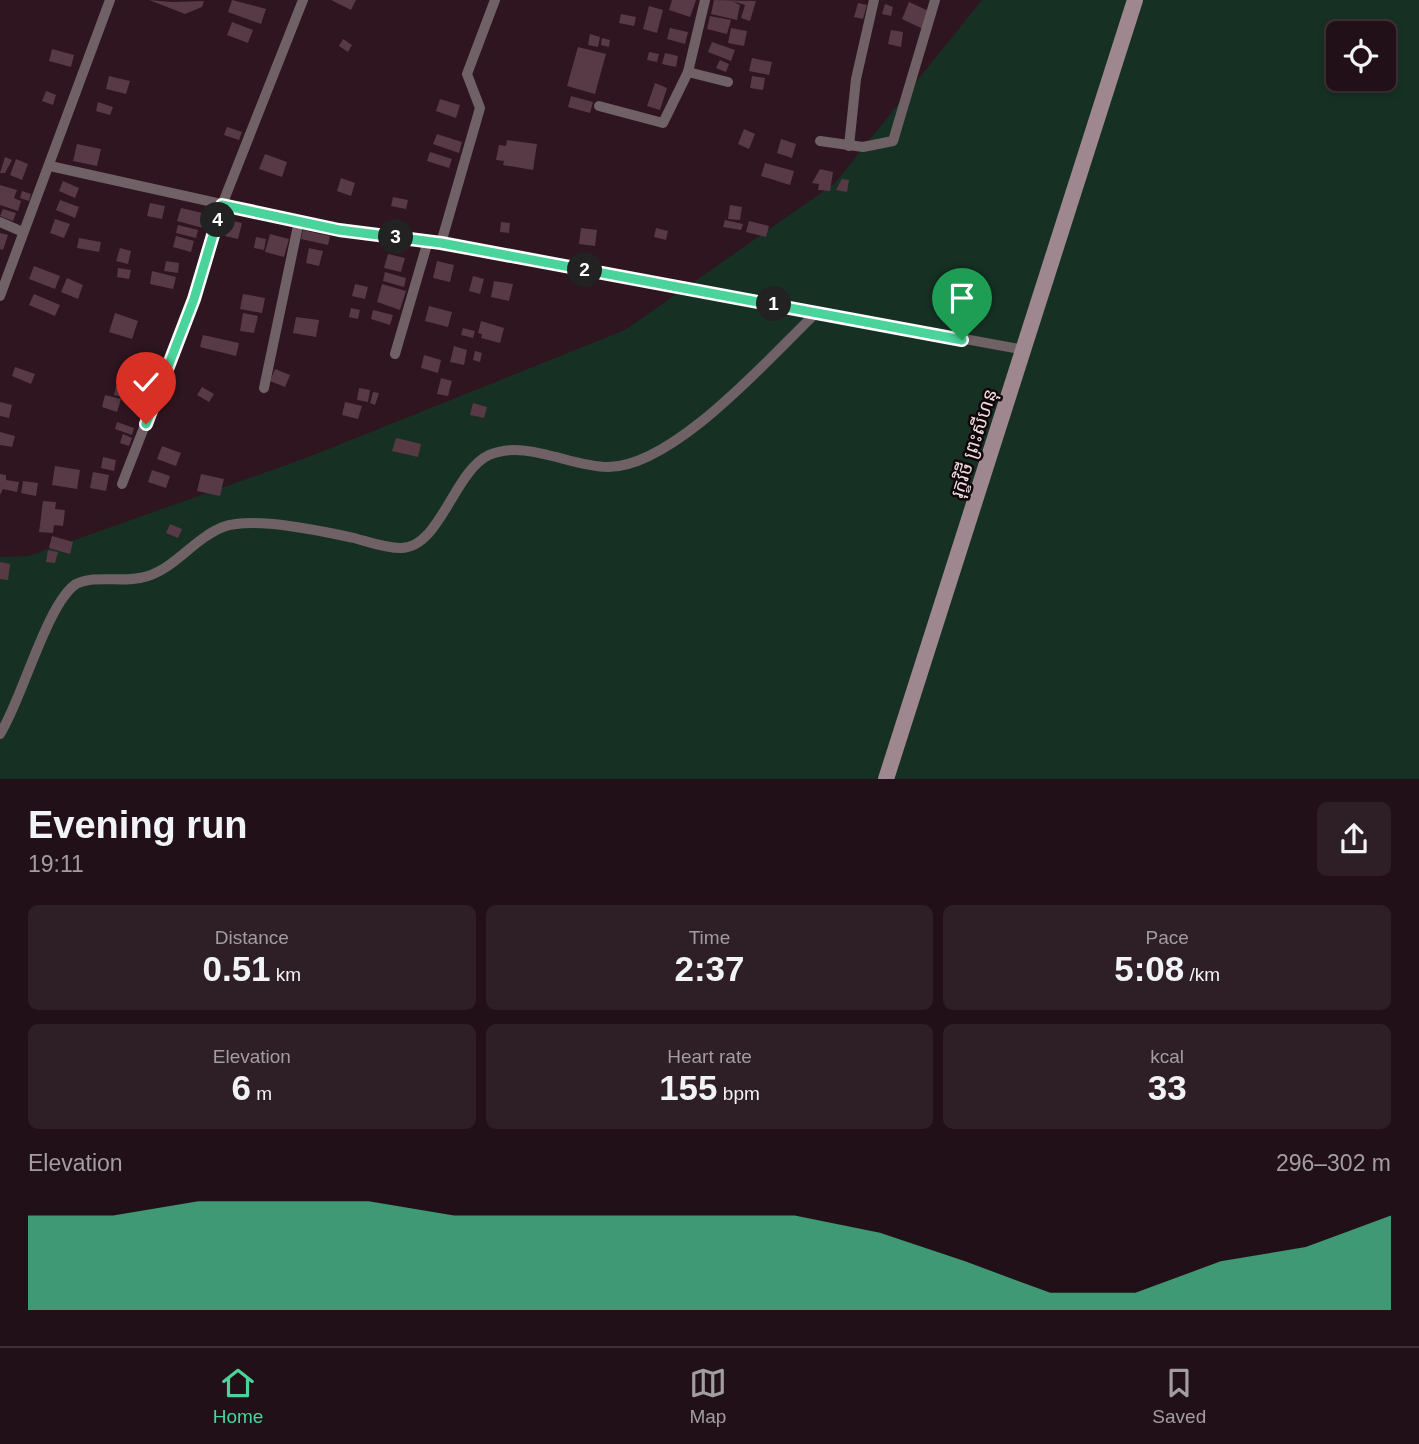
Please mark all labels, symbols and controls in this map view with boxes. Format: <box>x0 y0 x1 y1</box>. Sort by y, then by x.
map controls <box>1326 21 1396 91</box>
button: locate <box>1326 21 1396 91</box>
pin: 4 <box>200 202 235 238</box>
text: 4 <box>212 209 223 230</box>
pin: 3 <box>378 219 414 254</box>
text: 3 <box>390 226 401 247</box>
pin: 2 <box>568 252 602 288</box>
text: 2 <box>579 259 590 280</box>
pin <box>932 268 992 340</box>
icon: arrive <box>943 279 981 317</box>
pin: 1 <box>756 286 792 322</box>
text: 1 <box>768 293 779 314</box>
pin <box>116 352 176 424</box>
icon: check <box>127 363 165 401</box>
street label: រុក្ខវិថី ព្រះសីហនុ <box>945 386 1003 501</box>
button: share <box>1317 802 1391 876</box>
text: Evening run <box>28 804 248 846</box>
text: 19:11 <box>28 851 84 877</box>
text: Distance <box>215 927 289 948</box>
text: Time <box>689 927 730 948</box>
text: Pace <box>1146 927 1189 948</box>
text: 0.51 <box>202 949 271 988</box>
text: 2:37 <box>674 949 745 988</box>
text: 5:08 <box>1114 949 1184 988</box>
text: km <box>271 964 301 985</box>
text: /km <box>1184 964 1220 985</box>
text: Elevation <box>213 1046 291 1067</box>
text: Heart rate <box>667 1046 752 1067</box>
text: kcal <box>1150 1046 1184 1067</box>
text: 6 <box>232 1068 251 1107</box>
text: 155 <box>659 1068 718 1107</box>
text: 33 <box>1148 1068 1187 1107</box>
text: m <box>251 1083 272 1104</box>
text: bpm <box>718 1083 760 1104</box>
text: Elevation <box>28 1150 123 1176</box>
text: 296–302 m <box>1276 1150 1391 1176</box>
tab: Home <box>213 1364 263 1428</box>
tab: Map <box>689 1364 727 1428</box>
tab: Saved <box>1152 1364 1206 1428</box>

